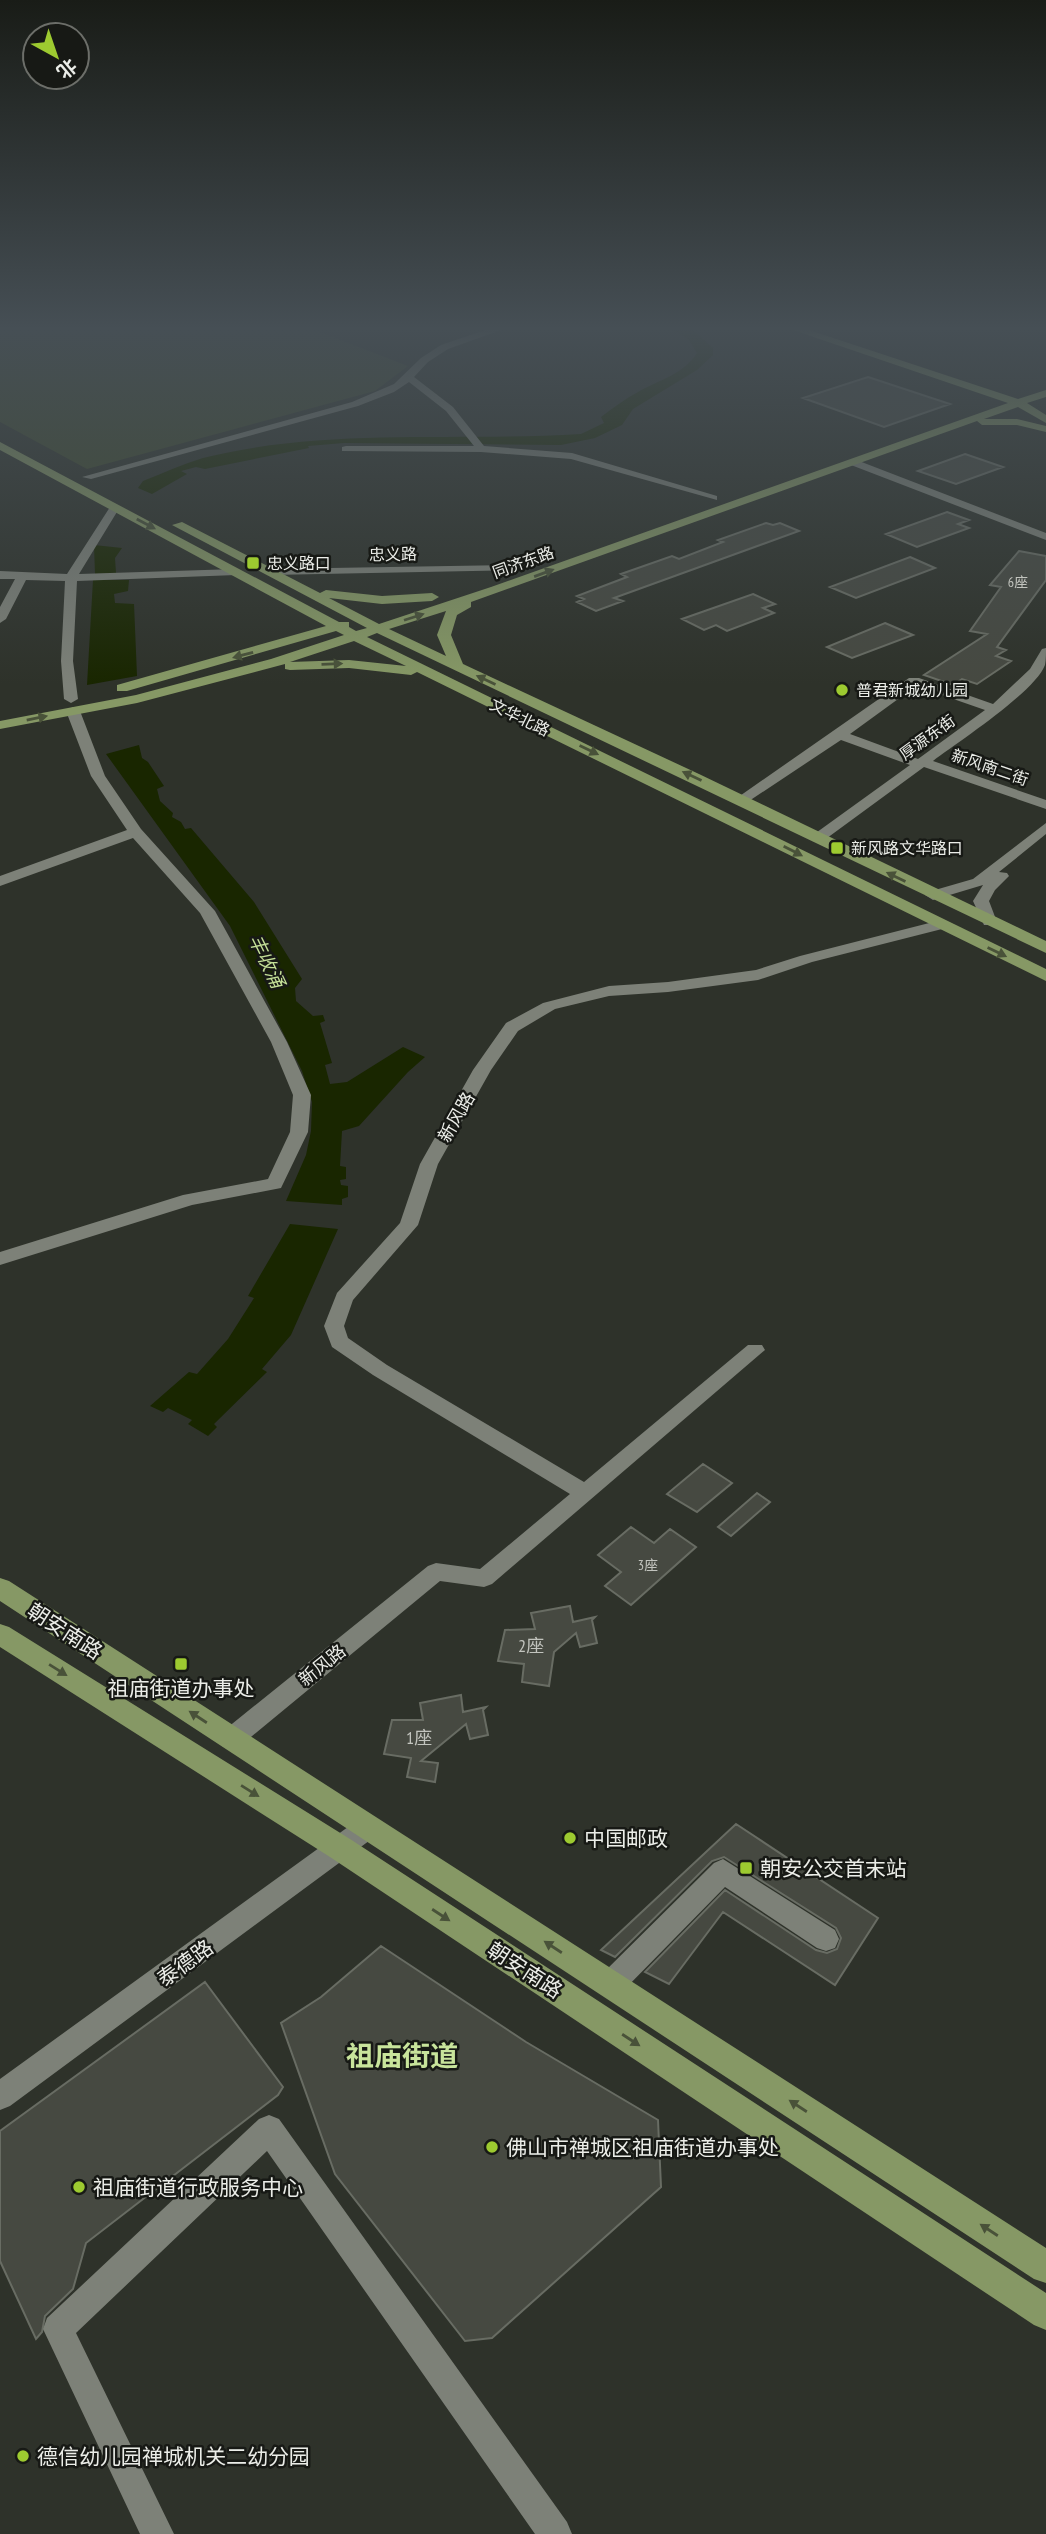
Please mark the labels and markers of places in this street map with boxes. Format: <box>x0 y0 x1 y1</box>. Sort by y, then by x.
place label: 忠义路口 <box>267 553 331 573</box>
marker: 忠义路口 <box>245 555 261 571</box>
place label: 普君新城幼儿园 <box>856 680 968 700</box>
marker: 普君新城幼儿园 <box>834 682 850 698</box>
place label: 新风路文华路口 <box>851 838 963 858</box>
marker: 新风路文华路口 <box>829 840 845 856</box>
marker: 祖庙街道办事处 <box>173 1656 189 1672</box>
place label: 祖庙街道办事处 <box>108 1675 255 1702</box>
place label: 中国邮政 <box>584 1825 668 1852</box>
marker: 中国邮政 <box>562 1830 578 1846</box>
place label: 朝安公交首末站 <box>760 1855 907 1882</box>
marker: 朝安公交首末站 <box>738 1860 754 1876</box>
place label: 佛山市禅城区祖庙街道办事处 <box>506 2134 779 2161</box>
marker: 佛山市禅城区祖庙街道办事处 <box>484 2139 500 2155</box>
place label: 祖庙街道行政服务中心 <box>93 2174 303 2201</box>
marker: 祖庙街道行政服务中心 <box>71 2179 87 2195</box>
place label: 德信幼儿园禅城机关二幼分园 <box>37 2443 310 2470</box>
marker: 德信幼儿园禅城机关二幼分园 <box>15 2448 31 2464</box>

